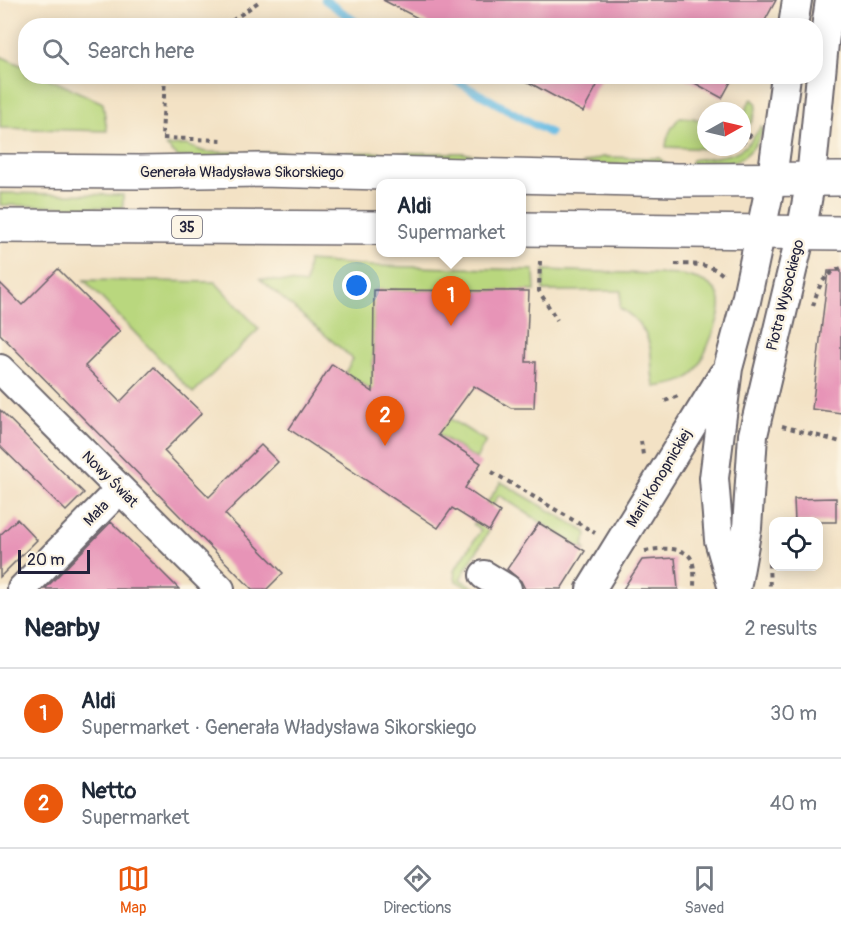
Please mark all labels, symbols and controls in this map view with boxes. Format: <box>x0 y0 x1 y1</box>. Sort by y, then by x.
search box <box>18 18 823 84</box>
icon: search <box>39 35 72 68</box>
text: Search here <box>87 37 194 65</box>
north arrow <box>697 102 751 156</box>
street label: Generała Władysława Sikorskiego <box>140 163 344 182</box>
popup <box>376 179 526 257</box>
text: Aldi <box>397 192 431 220</box>
road number: 35 <box>172 216 202 238</box>
text: Supermarket <box>397 220 505 245</box>
street label: Piotra Wysockiego <box>762 237 809 353</box>
your location <box>342 271 371 300</box>
pin: 1 <box>432 276 470 326</box>
pin: 2 <box>366 396 404 446</box>
street label: Marii Konopnickiej <box>623 426 696 531</box>
street label: Nowy Świat <box>77 447 143 512</box>
street label: Mała <box>80 497 113 530</box>
map controls <box>769 517 823 571</box>
button: locate <box>769 517 823 571</box>
scale bar <box>18 547 90 574</box>
text: 20 m <box>27 550 65 570</box>
text: Nearby <box>24 612 100 644</box>
text: 2 results <box>745 616 817 641</box>
text: Aldi <box>81 687 115 715</box>
text: 1 <box>40 701 47 726</box>
text: 30 m <box>770 701 817 726</box>
text: Supermarket · Generała Władysława Sikorskiego <box>81 715 477 740</box>
text: Netto <box>81 777 136 805</box>
text: 2 <box>38 791 49 816</box>
text: 40 m <box>770 791 817 816</box>
text: Supermarket <box>81 805 190 830</box>
tab: Map <box>117 862 150 918</box>
tab: Directions <box>383 862 451 918</box>
tab: Saved <box>685 862 724 918</box>

